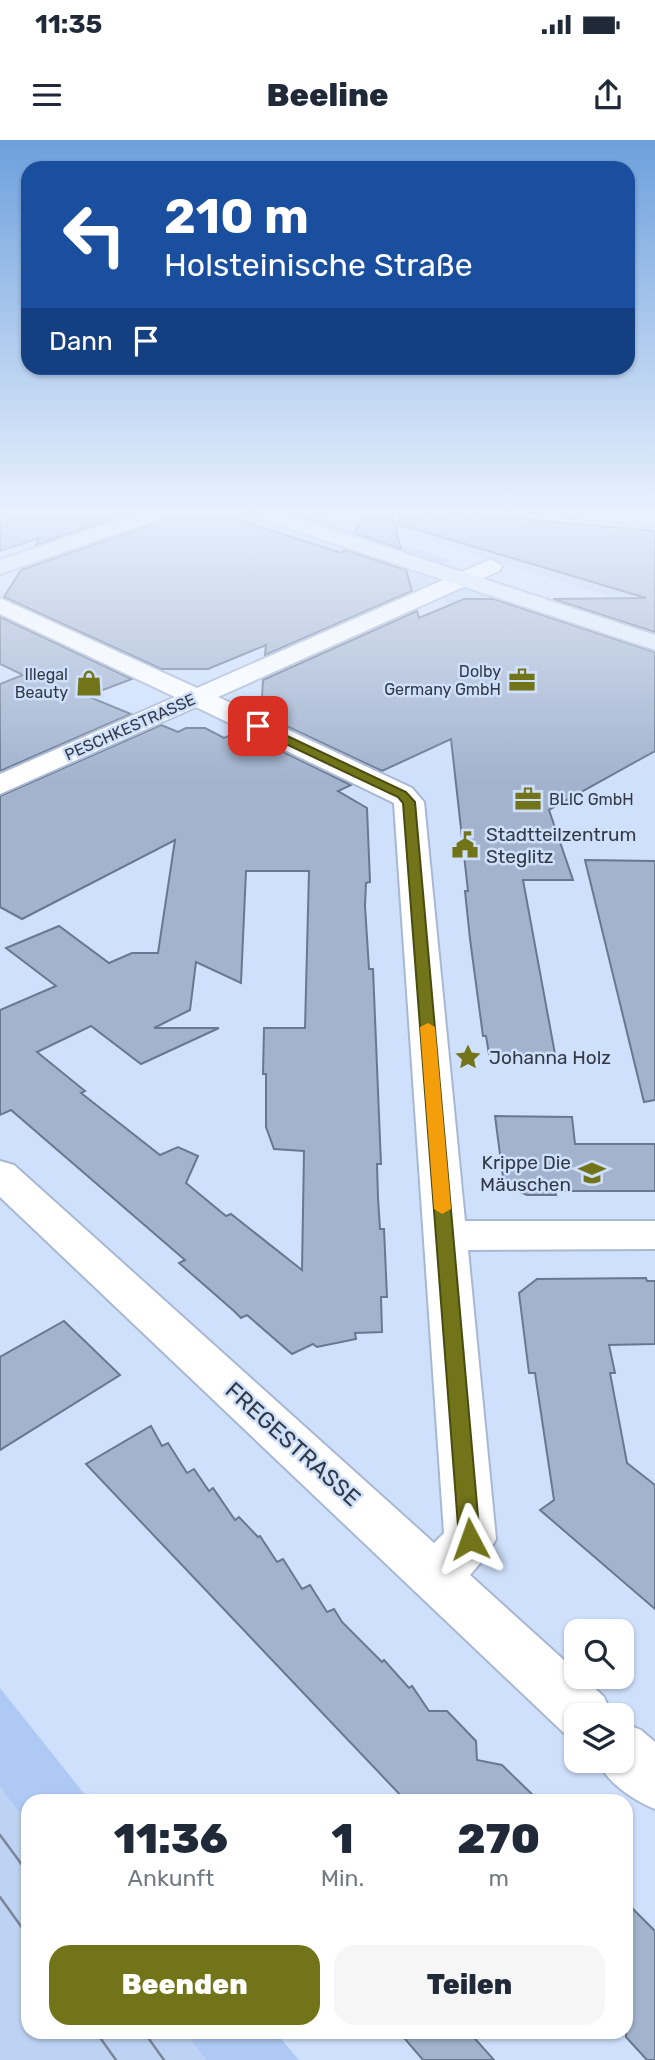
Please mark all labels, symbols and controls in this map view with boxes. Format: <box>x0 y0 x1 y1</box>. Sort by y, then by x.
text: 11:35 <box>35 9 102 40</box>
icon: menu <box>28 76 66 114</box>
text: Beeline <box>266 76 389 114</box>
icon: share <box>589 76 627 114</box>
text: 210 m <box>164 187 309 245</box>
icon: left <box>49 189 140 280</box>
text: Holsteinische Straße <box>164 246 473 284</box>
icon: arrive <box>127 322 165 360</box>
text: Dann <box>49 326 113 357</box>
place label: Dolby Germany GmbH <box>384 662 501 699</box>
place label: Illegal Beauty <box>15 665 68 702</box>
office icon: Dolby Germany GmbH <box>507 665 537 695</box>
shop icon: Illegal Beauty <box>74 668 104 698</box>
street label: PESCHKESTRASSE <box>62 690 198 764</box>
pin <box>228 696 288 756</box>
icon: arrive <box>239 707 277 745</box>
office icon: BLIC GmbH <box>513 784 543 814</box>
place label: BLIC GmbH <box>549 790 634 809</box>
place label: Stadtteilzentrum Steglitz <box>486 823 636 868</box>
public building icon: Stadtteilzentrum Steglitz <box>450 830 480 860</box>
place icon: Johanna Holz <box>453 1042 483 1072</box>
place label: Johanna Holz <box>489 1046 611 1069</box>
place label: Krippe Die Mäuschen <box>480 1151 571 1196</box>
school or university icon: Krippe Die Mäuschen <box>577 1158 607 1188</box>
street label: FREGESTRASSE <box>220 1376 366 1512</box>
position arrow <box>433 1502 507 1576</box>
map controls <box>564 1619 634 1773</box>
button: search <box>564 1619 634 1689</box>
button: layers <box>564 1703 634 1773</box>
text: 11:36 <box>114 1814 228 1864</box>
text: 1 <box>331 1814 354 1864</box>
text: 270 <box>457 1814 540 1864</box>
text: Ankunft <box>128 1864 214 1892</box>
text: Min. <box>321 1864 364 1892</box>
text: m <box>488 1864 509 1892</box>
button: Beenden <box>49 1945 320 2025</box>
button: Teilen <box>334 1945 605 2025</box>

